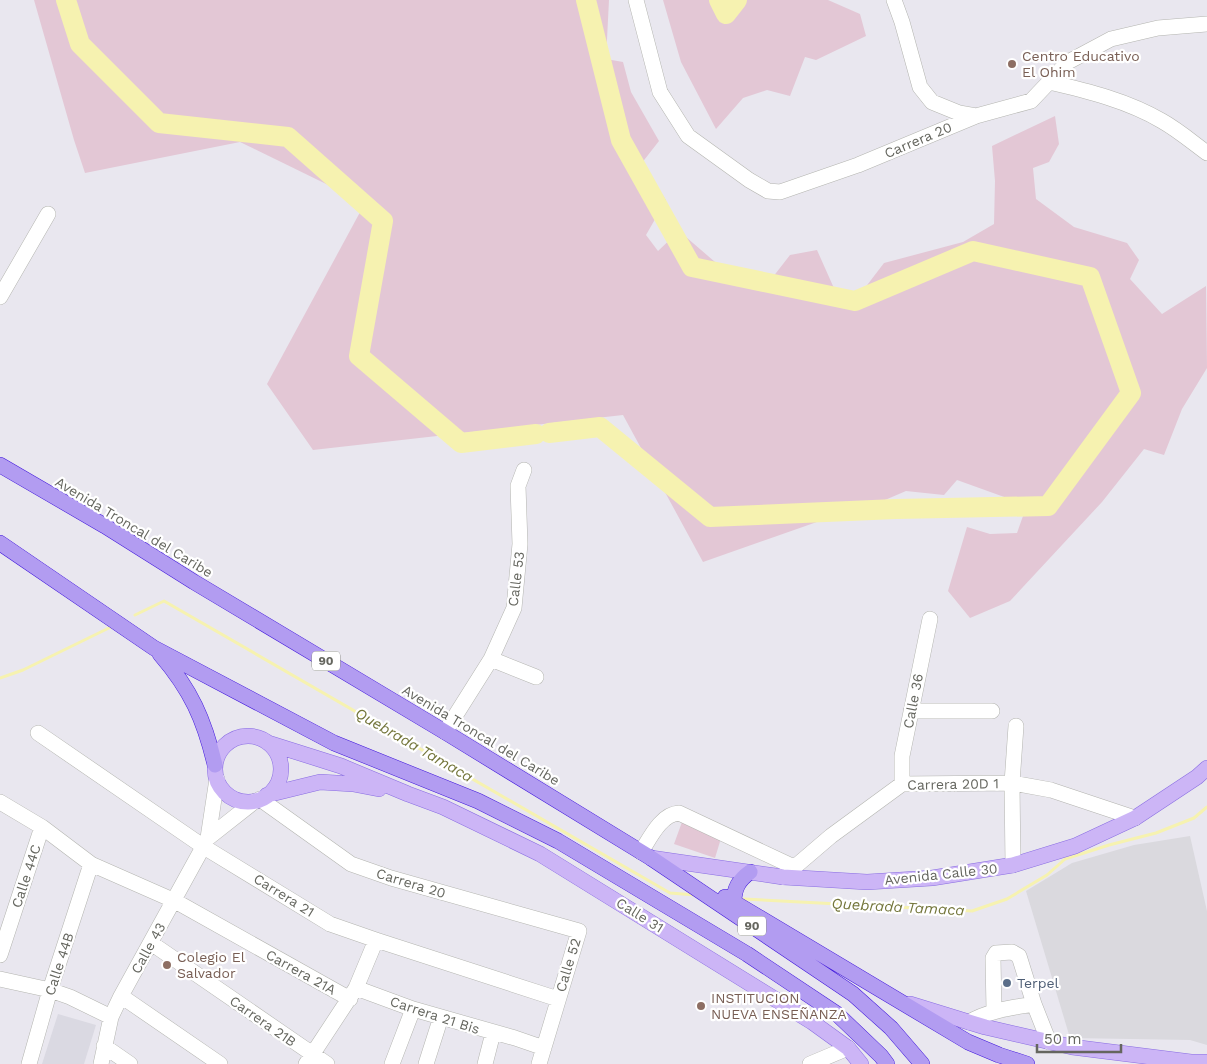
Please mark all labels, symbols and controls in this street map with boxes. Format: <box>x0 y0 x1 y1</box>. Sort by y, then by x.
place label: Centro Educativo El Ohim <box>1022 48 1140 80</box>
marker: Centro Educativo El Ohim <box>1006 58 1018 70</box>
street label: Carrera 20 <box>882 119 954 161</box>
street label: Avenida Troncal del Caribe <box>52 474 216 580</box>
street label: Calle 53 <box>505 551 527 607</box>
road number: 90 <box>312 651 340 670</box>
street label: Calle 36 <box>900 672 926 730</box>
street label: Avenida Troncal del Caribe <box>399 682 563 788</box>
water label: Quebrada Tamaca <box>352 704 476 786</box>
street label: Carrera 20D 1 <box>907 775 999 793</box>
street label: Calle 44C <box>8 842 44 910</box>
street label: Avenida Calle 30 <box>884 860 998 888</box>
street label: Carrera 20 <box>374 865 448 901</box>
street label: Carrera 21 <box>251 870 317 920</box>
street label: Calle 31 <box>613 894 667 936</box>
water label: Quebrada Tamaca <box>831 895 965 919</box>
road number: 90 <box>738 916 766 936</box>
street label: Calle 43 <box>128 920 168 976</box>
street label: Calle 44B <box>41 931 77 997</box>
street label: Calle 52 <box>552 936 584 994</box>
street label: Carrera 21A <box>263 946 339 998</box>
place label: Colegio El Salvador <box>177 949 246 981</box>
marker: Colegio El Salvador <box>161 959 173 971</box>
place label: Terpel <box>1017 975 1060 991</box>
marker: Terpel <box>1001 977 1013 989</box>
place label: INSTITUCION NUEVA ENSEÑANZA <box>711 990 847 1022</box>
street label: Carrera 21B <box>227 992 299 1050</box>
street label: Carrera 21 Bis <box>388 993 482 1037</box>
marker: INSTITUCION NUEVA ENSEÑANZA <box>695 1000 707 1012</box>
scale bar <box>1037 1022 1121 1054</box>
text: 50 m <box>1044 1030 1081 1048</box>

